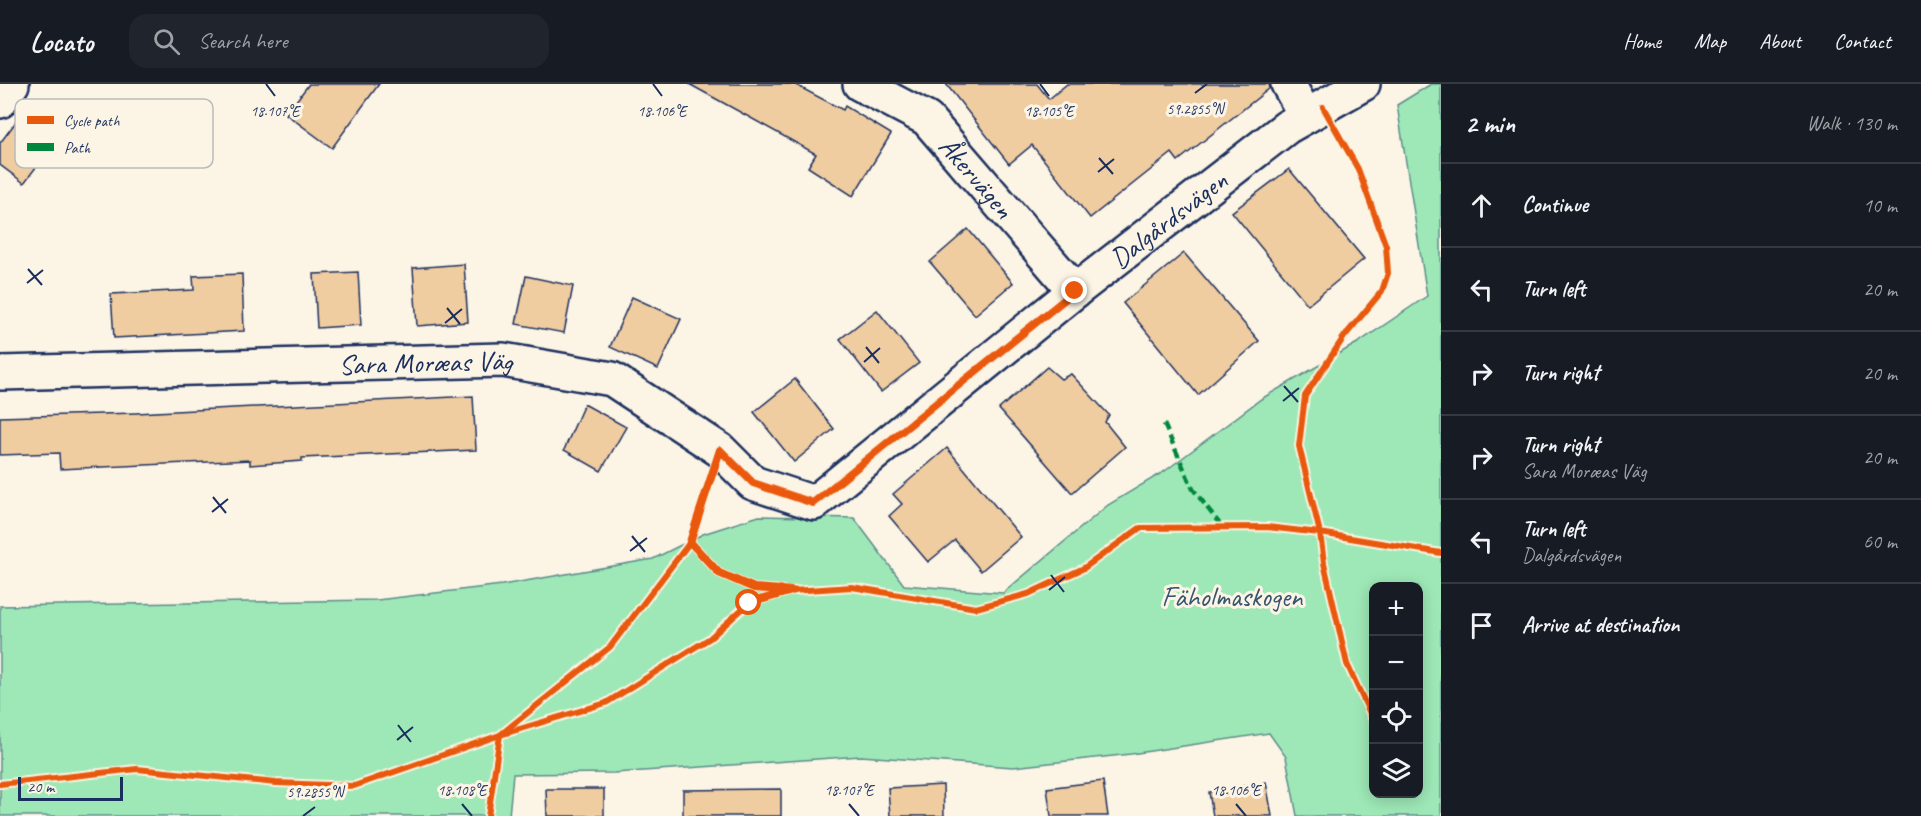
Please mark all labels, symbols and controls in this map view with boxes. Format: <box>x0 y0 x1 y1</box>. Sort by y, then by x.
search box <box>129 14 549 68</box>
text: Locato <box>30 24 93 59</box>
icon: search <box>150 25 183 58</box>
text: Search here <box>198 27 288 55</box>
text: Home <box>1623 28 1661 54</box>
text: Map <box>1694 28 1726 54</box>
text: About <box>1759 28 1801 54</box>
text: Contact <box>1834 28 1891 54</box>
legend <box>15 99 213 168</box>
text: 59.2855°N <box>1167 100 1226 119</box>
text: 18.107°E <box>251 102 302 121</box>
text: 18.106°E <box>638 102 689 121</box>
text: 18.105°E <box>1025 102 1076 121</box>
text: 2 min <box>1465 107 1515 140</box>
text: Cycle path <box>64 111 120 131</box>
text: Walk · 130 m <box>1807 111 1897 136</box>
street label: Åkervägen <box>932 129 1022 225</box>
text: Path <box>64 138 91 158</box>
street label: Dalgårdsvägen <box>1102 162 1234 275</box>
icon: ahead <box>1465 189 1498 222</box>
text: Continue <box>1522 191 1588 219</box>
text: 10 m <box>1863 193 1897 218</box>
icon: left <box>1465 273 1498 306</box>
text: Turn left <box>1522 275 1586 303</box>
route end <box>1061 277 1087 303</box>
text: 20 m <box>1863 277 1897 302</box>
street label: Sara Moræas Väg <box>338 342 517 382</box>
icon: right <box>1465 357 1498 390</box>
text: Turn right <box>1522 359 1599 387</box>
text: 20 m <box>1863 361 1897 386</box>
text: Turn right <box>1522 431 1599 459</box>
icon: right <box>1465 441 1498 474</box>
text: 20 m <box>1863 445 1897 470</box>
text: Sara Moræas Väg <box>1522 459 1647 484</box>
text: Turn left <box>1522 515 1586 543</box>
icon: left <box>1465 525 1498 558</box>
text: 60 m <box>1863 529 1897 554</box>
text: Dalgårdsvägen <box>1522 543 1621 568</box>
park label: Fäholmaskogen <box>1162 579 1304 614</box>
map controls <box>1369 582 1423 798</box>
button: + <box>1369 582 1423 636</box>
route start <box>735 589 761 615</box>
icon: arrive <box>1465 609 1498 642</box>
text: Arrive at destination <box>1522 611 1679 639</box>
button: − <box>1369 636 1423 690</box>
button: locate <box>1369 690 1423 744</box>
button: layers <box>1369 744 1423 798</box>
scale bar <box>18 774 123 802</box>
text: 20 m <box>27 777 54 797</box>
text: 18.108°E <box>438 781 489 800</box>
text: 18.107°E <box>825 781 876 800</box>
text: 18.106°E <box>1212 781 1263 800</box>
text: 59.2855°N <box>287 783 346 802</box>

